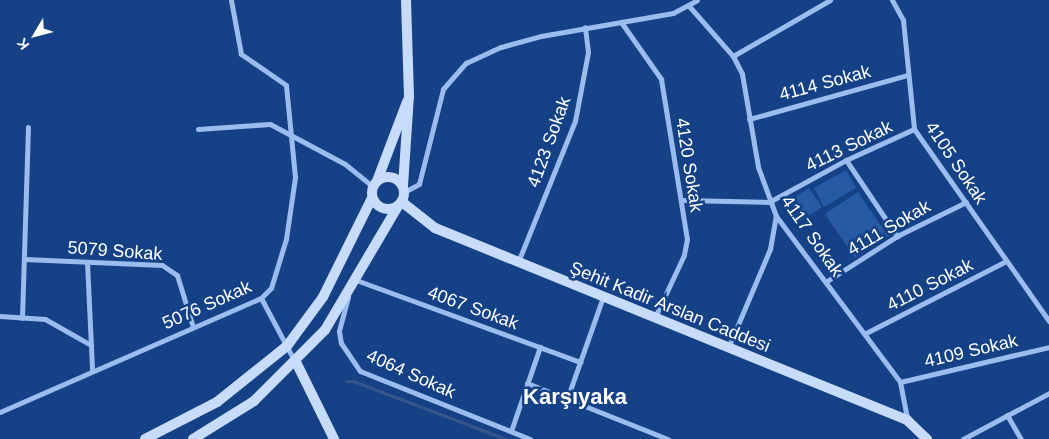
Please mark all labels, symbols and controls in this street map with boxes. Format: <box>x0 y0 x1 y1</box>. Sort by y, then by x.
north arrow <box>10 10 60 60</box>
text: K <box>14 35 32 53</box>
street label: 4114 Sokak <box>777 60 873 106</box>
street label: 4123 Sokak <box>523 94 575 190</box>
street label: 4120 Sokak <box>671 116 707 214</box>
street label: 4113 Sokak <box>802 116 896 176</box>
street label: 4105 Sokak <box>920 118 992 208</box>
street label: 4117 Sokak <box>776 191 848 281</box>
street label: 4111 Sokak <box>844 196 934 260</box>
street label: 5079 Sokak <box>67 237 163 265</box>
street label: 4110 Sokak <box>883 254 977 316</box>
street label: Şehit Kadir Arslan Caddesi <box>566 257 774 357</box>
street label: 5076 Sokak <box>159 276 255 334</box>
street label: 4067 Sokak <box>425 282 521 334</box>
street label: 4109 Sokak <box>922 330 1020 372</box>
street label: 4064 Sokak <box>363 345 459 403</box>
district label: Karşıyaka <box>523 384 627 410</box>

